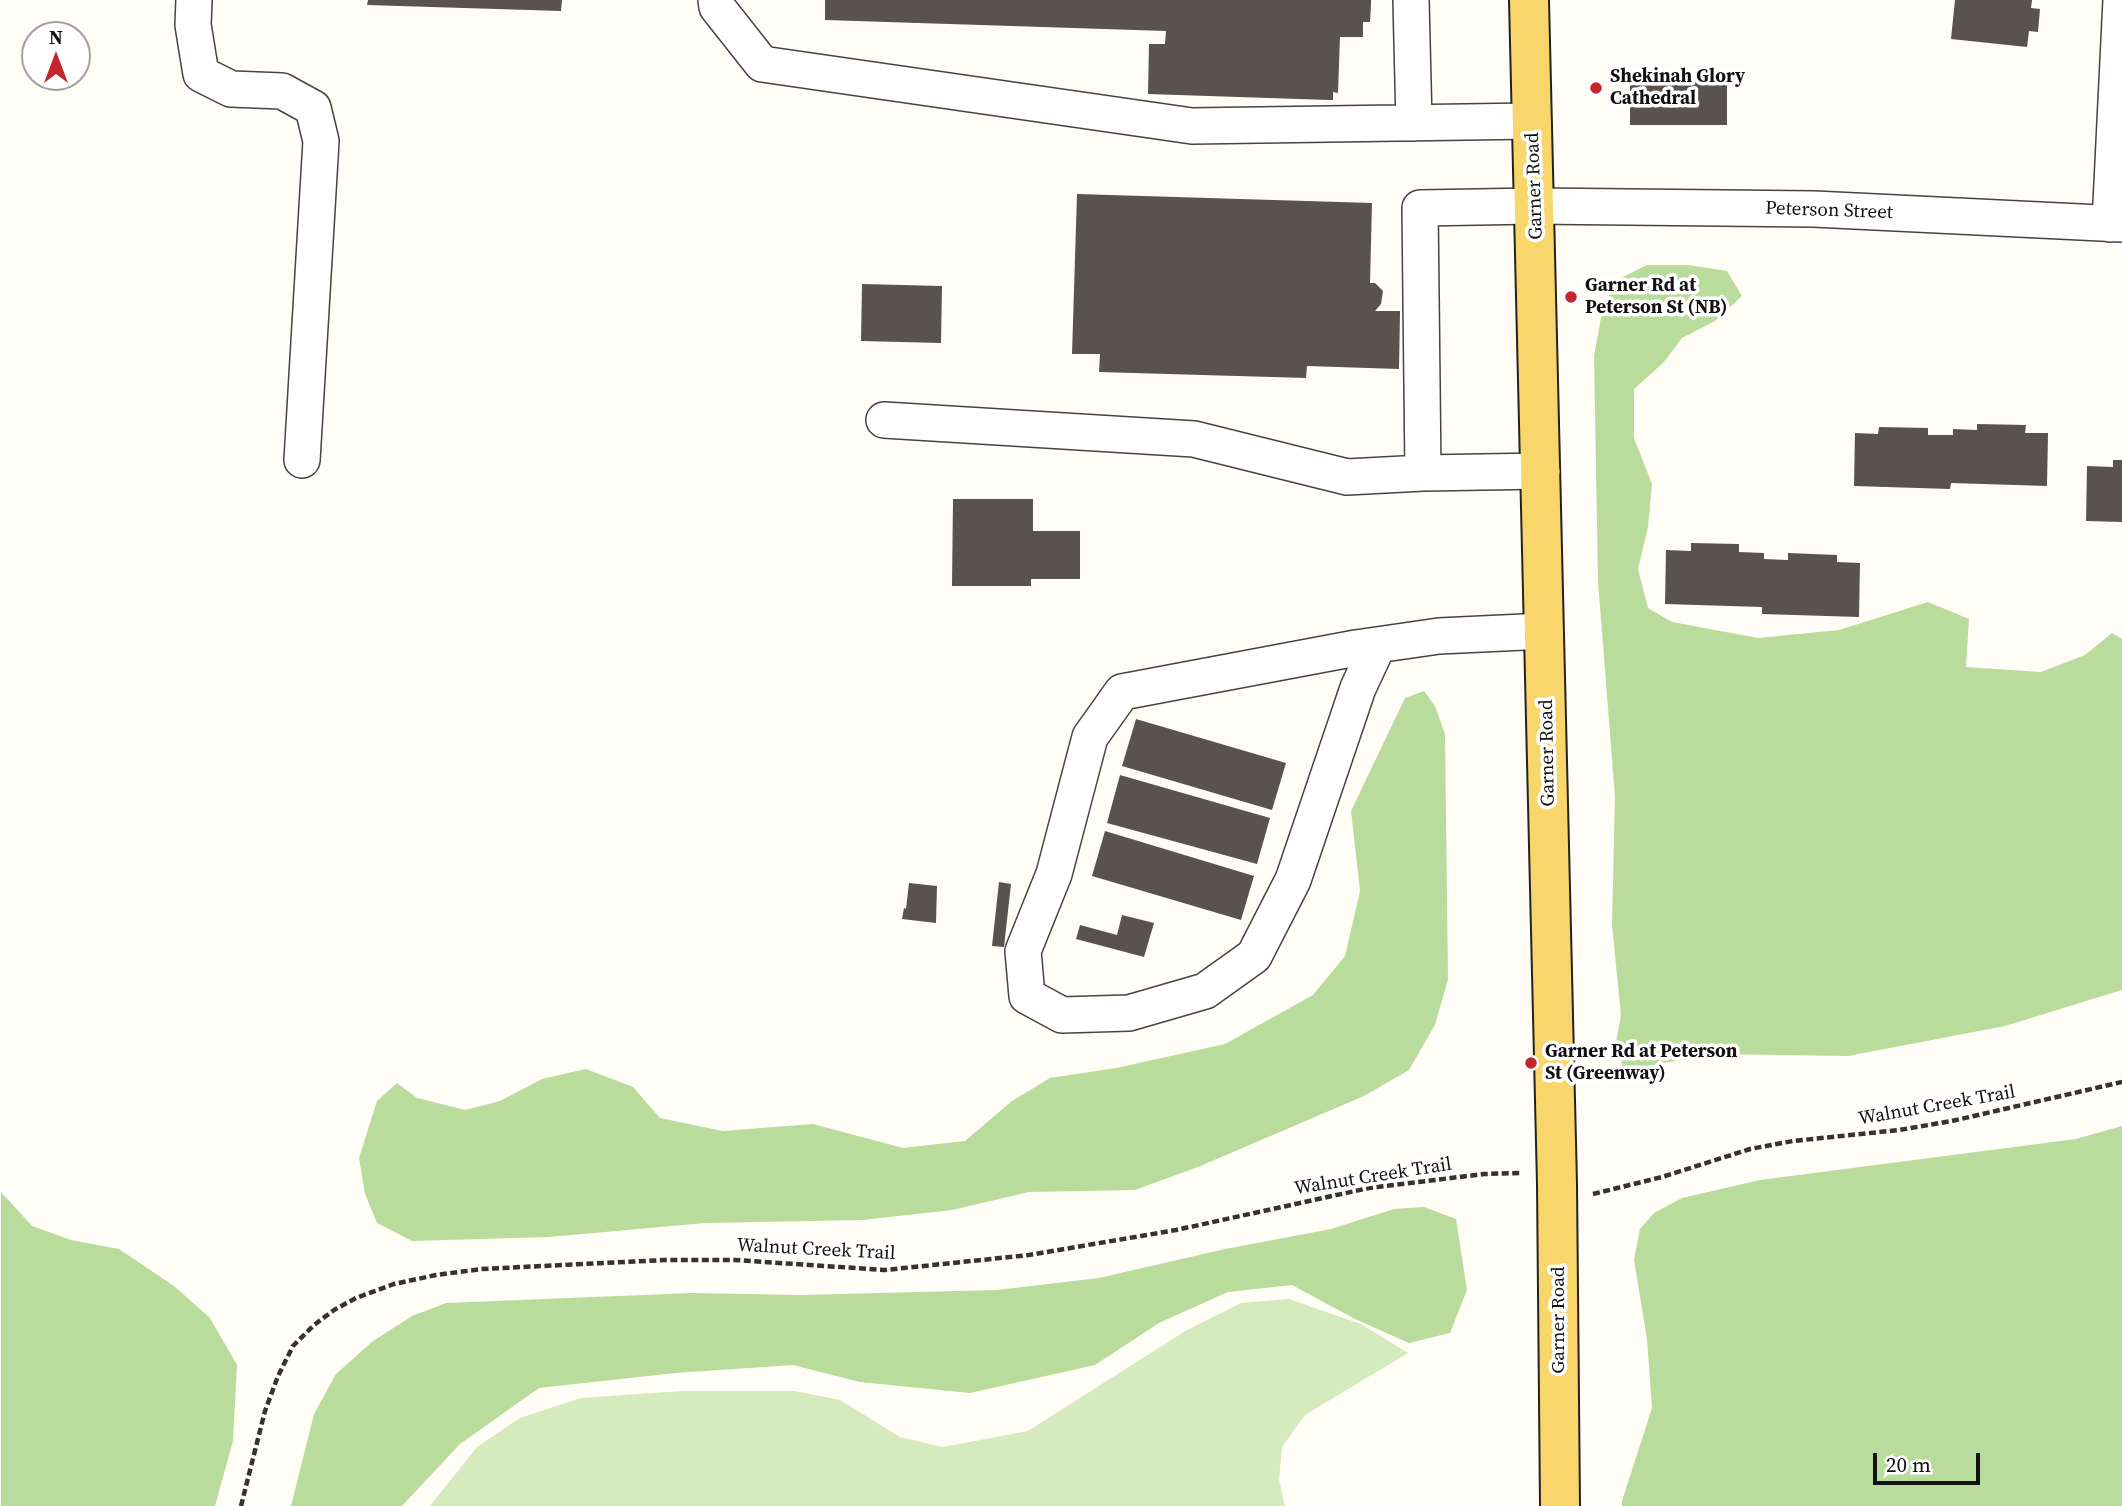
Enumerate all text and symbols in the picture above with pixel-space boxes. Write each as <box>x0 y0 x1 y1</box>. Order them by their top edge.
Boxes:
north arrow <box>21 21 91 91</box>
text: N <box>49 24 63 50</box>
place label: Shekinah Glory Cathedral <box>1610 66 1745 110</box>
marker: Shekinah Glory Cathedral <box>1588 80 1604 96</box>
street label: Garner Road <box>1522 132 1548 240</box>
street label: Peterson Street <box>1765 197 1893 225</box>
place label: Garner Rd at Peterson St (NB) <box>1585 275 1727 319</box>
marker: Garner Rd at Peterson St (NB) <box>1563 289 1579 305</box>
street label: Garner Road <box>1536 699 1560 807</box>
place label: Garner Rd at Peterson St (Greenway) <box>1545 1041 1738 1085</box>
marker: Garner Rd at Peterson St (Greenway) <box>1523 1055 1539 1071</box>
street label: Walnut Creek Trail <box>1857 1081 2017 1131</box>
street label: Walnut Creek Trail <box>1293 1153 1453 1201</box>
street label: Walnut Creek Trail <box>736 1234 896 1266</box>
street label: Garner Road <box>1548 1266 1570 1374</box>
scale bar <box>1877 1440 1984 1484</box>
text: 20 m <box>1886 1450 1931 1479</box>

